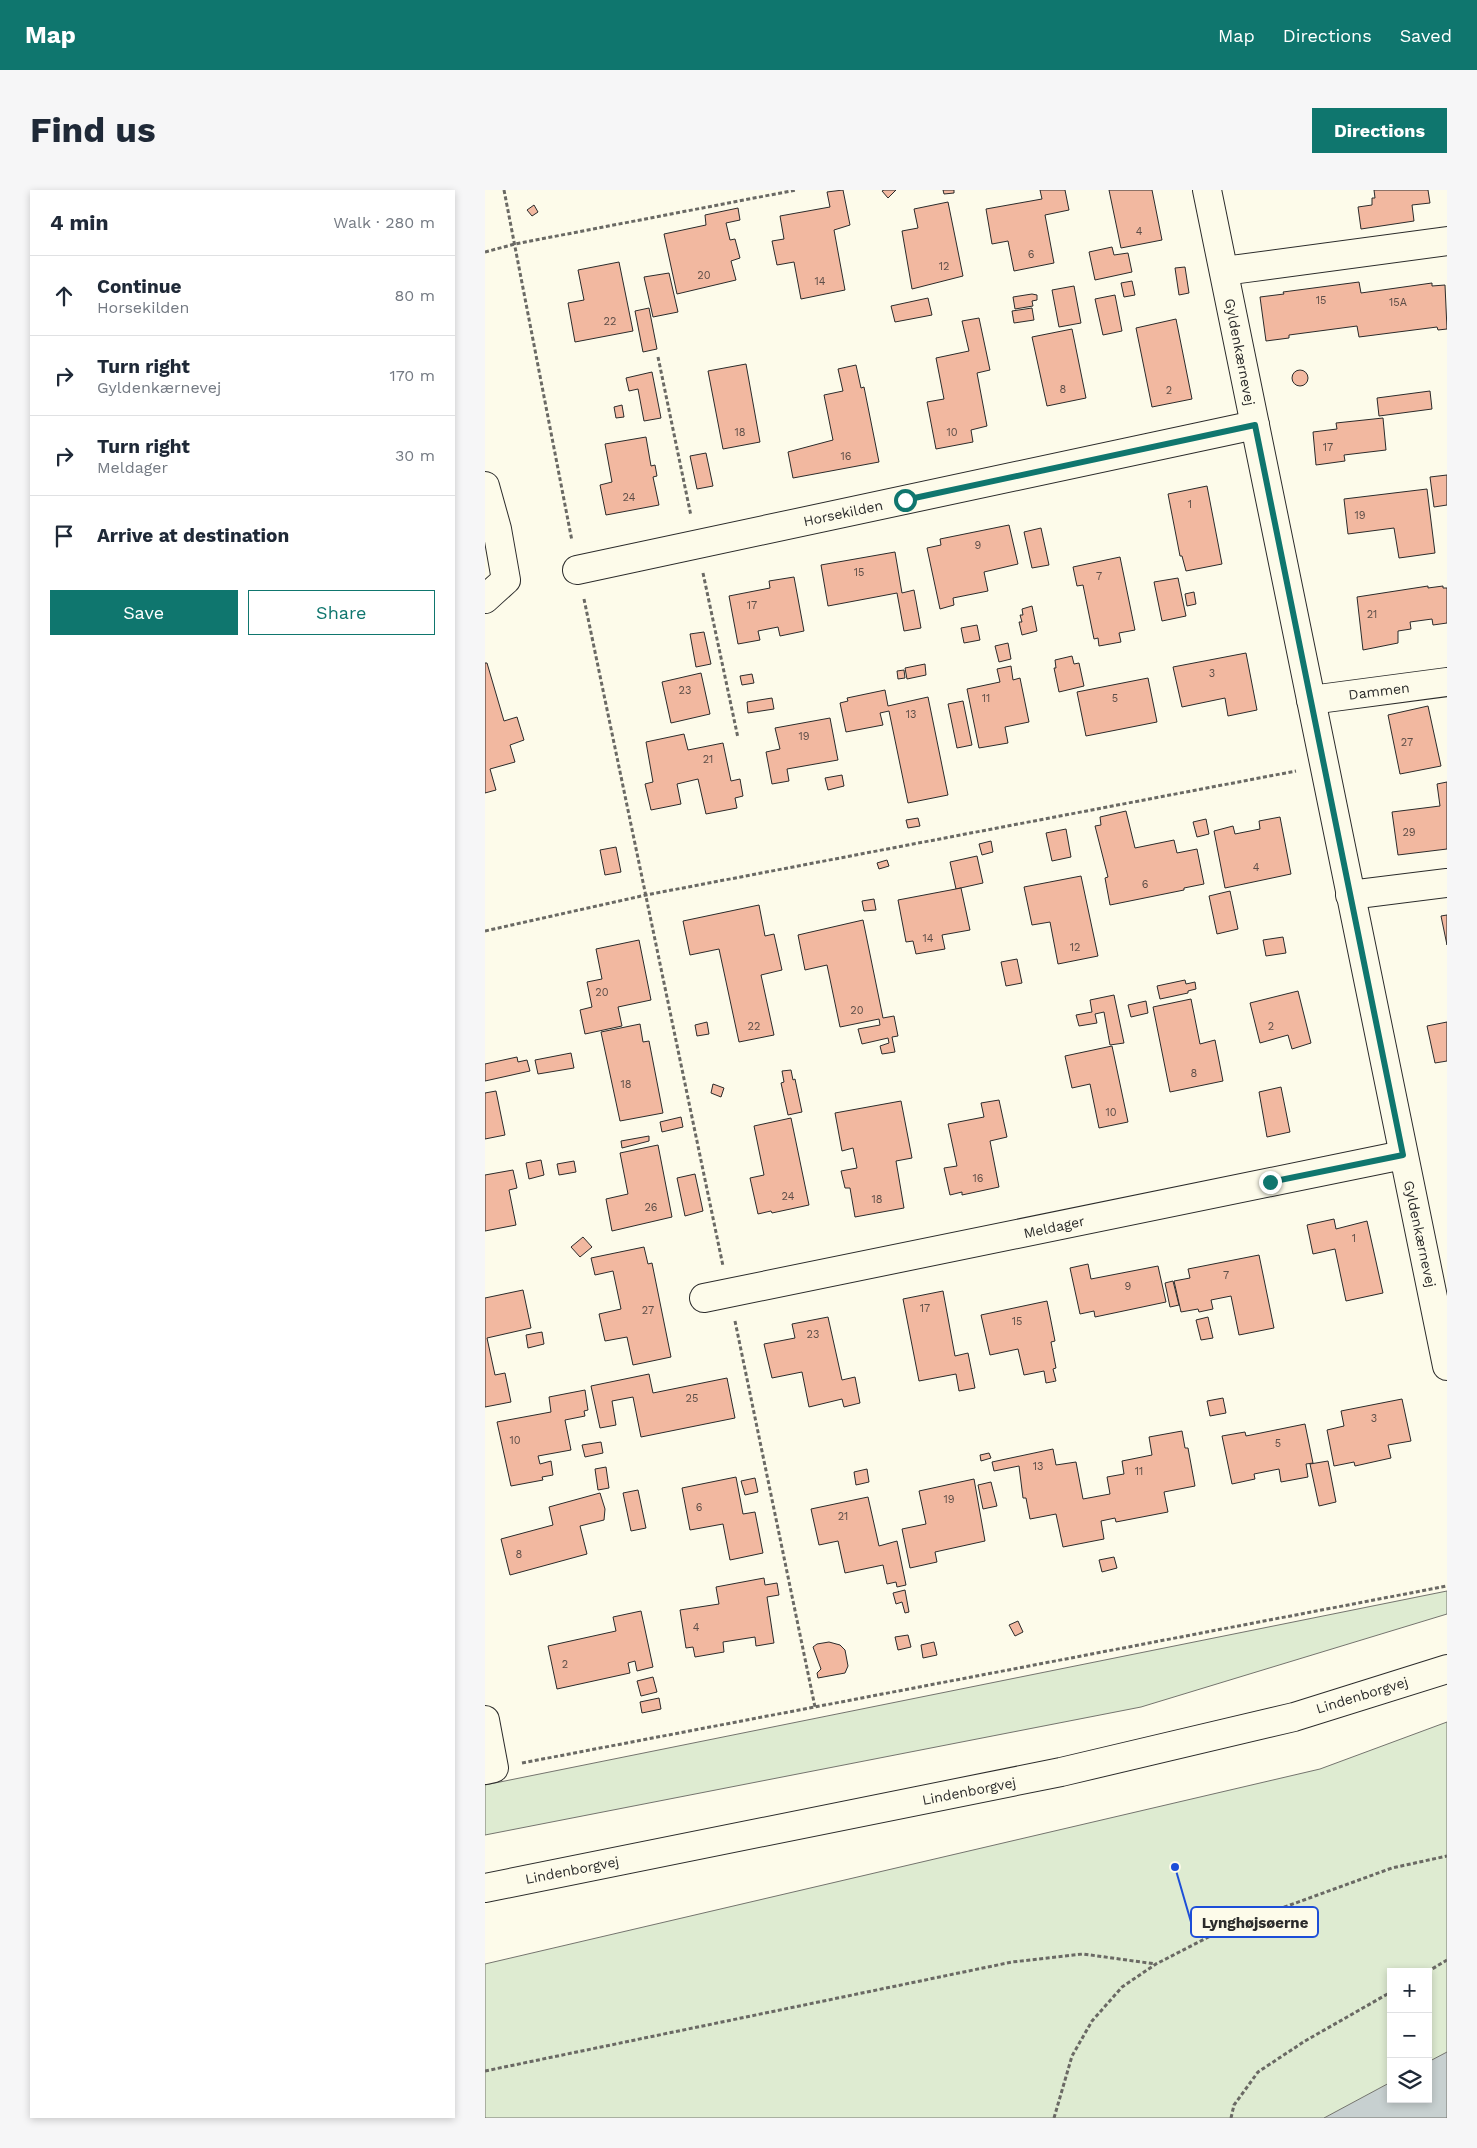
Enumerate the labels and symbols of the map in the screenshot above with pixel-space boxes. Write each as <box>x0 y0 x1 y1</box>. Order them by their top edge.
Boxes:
house number: 4 <box>1136 225 1143 238</box>
house number: 6 <box>1028 248 1035 261</box>
house number: 12 <box>939 260 949 273</box>
house number: 20 <box>697 269 711 282</box>
house number: 14 <box>814 275 826 288</box>
house number: 15 <box>1316 294 1326 307</box>
house number: 15A <box>1389 296 1407 309</box>
street label: Gyldenkærnevej <box>1222 297 1258 407</box>
house number: 22 <box>604 315 616 328</box>
house number: 8 <box>1060 383 1067 396</box>
house number: 2 <box>1166 384 1172 397</box>
house number: 18 <box>734 426 746 439</box>
house number: 10 <box>946 426 958 439</box>
house number: 17 <box>1323 441 1333 454</box>
house number: 16 <box>841 450 852 463</box>
route start <box>894 489 917 512</box>
house number: 24 <box>623 491 636 504</box>
street label: Horsekilden <box>802 497 884 529</box>
house number: 1 <box>1188 498 1192 511</box>
house number: 19 <box>1354 509 1366 522</box>
house number: 9 <box>975 539 982 552</box>
house number: 15 <box>854 566 864 579</box>
house number: 7 <box>1096 570 1102 583</box>
house number: 17 <box>747 599 757 612</box>
house number: 21 <box>1367 608 1377 621</box>
house number: 3 <box>1209 667 1215 680</box>
street label: Dammen <box>1348 679 1410 703</box>
house number: 23 <box>679 684 691 697</box>
house number: 11 <box>982 692 990 705</box>
house number: 5 <box>1112 692 1118 705</box>
house number: 13 <box>906 708 916 721</box>
house number: 19 <box>798 730 810 743</box>
house number: 27 <box>1401 736 1413 749</box>
house number: 21 <box>703 753 713 766</box>
house number: 29 <box>1402 826 1416 839</box>
house number: 4 <box>1253 861 1260 874</box>
house number: 6 <box>1142 878 1149 891</box>
house number: 14 <box>922 932 934 945</box>
house number: 12 <box>1070 941 1080 954</box>
house number: 20 <box>595 986 609 999</box>
house number: 20 <box>850 1004 864 1017</box>
house number: 22 <box>748 1020 760 1033</box>
house number: 2 <box>1268 1020 1274 1033</box>
house number: 8 <box>1191 1067 1198 1080</box>
house number: 18 <box>620 1078 632 1091</box>
house number: 10 <box>1105 1106 1117 1119</box>
route end <box>1259 1171 1282 1194</box>
house number: 16 <box>973 1172 984 1185</box>
street label: Gyldenkærnevej <box>1401 1179 1439 1289</box>
house number: 24 <box>782 1190 795 1203</box>
house number: 18 <box>871 1193 883 1206</box>
house number: 26 <box>644 1201 658 1214</box>
street label: Meldager <box>1022 1213 1086 1241</box>
house number: 1 <box>1352 1232 1356 1245</box>
house number: 7 <box>1223 1269 1229 1282</box>
house number: 9 <box>1125 1280 1132 1293</box>
house number: 17 <box>920 1302 930 1315</box>
house number: 27 <box>642 1304 654 1317</box>
house number: 15 <box>1012 1315 1022 1328</box>
house number: 23 <box>807 1328 819 1341</box>
house number: 25 <box>686 1392 698 1405</box>
house number: 3 <box>1371 1412 1377 1425</box>
house number: 10 <box>509 1434 521 1447</box>
house number: 5 <box>1275 1437 1281 1450</box>
house number: 13 <box>1033 1460 1043 1473</box>
house number: 11 <box>1135 1465 1143 1478</box>
house number: 19 <box>943 1493 955 1506</box>
house number: 6 <box>696 1501 703 1514</box>
house number: 21 <box>838 1510 848 1523</box>
house number: 8 <box>516 1548 523 1561</box>
house number: 4 <box>693 1621 700 1634</box>
house number: 2 <box>562 1658 568 1671</box>
street label: Lindenborgvej <box>1314 1673 1410 1717</box>
street label: Lindenborgvej <box>921 1774 1017 1808</box>
street label: Lindenborgvej <box>524 1853 620 1887</box>
callout: Lynghøjsøerne <box>1191 1907 1318 1937</box>
text: Lynghøjsøerne <box>1202 1914 1309 1932</box>

